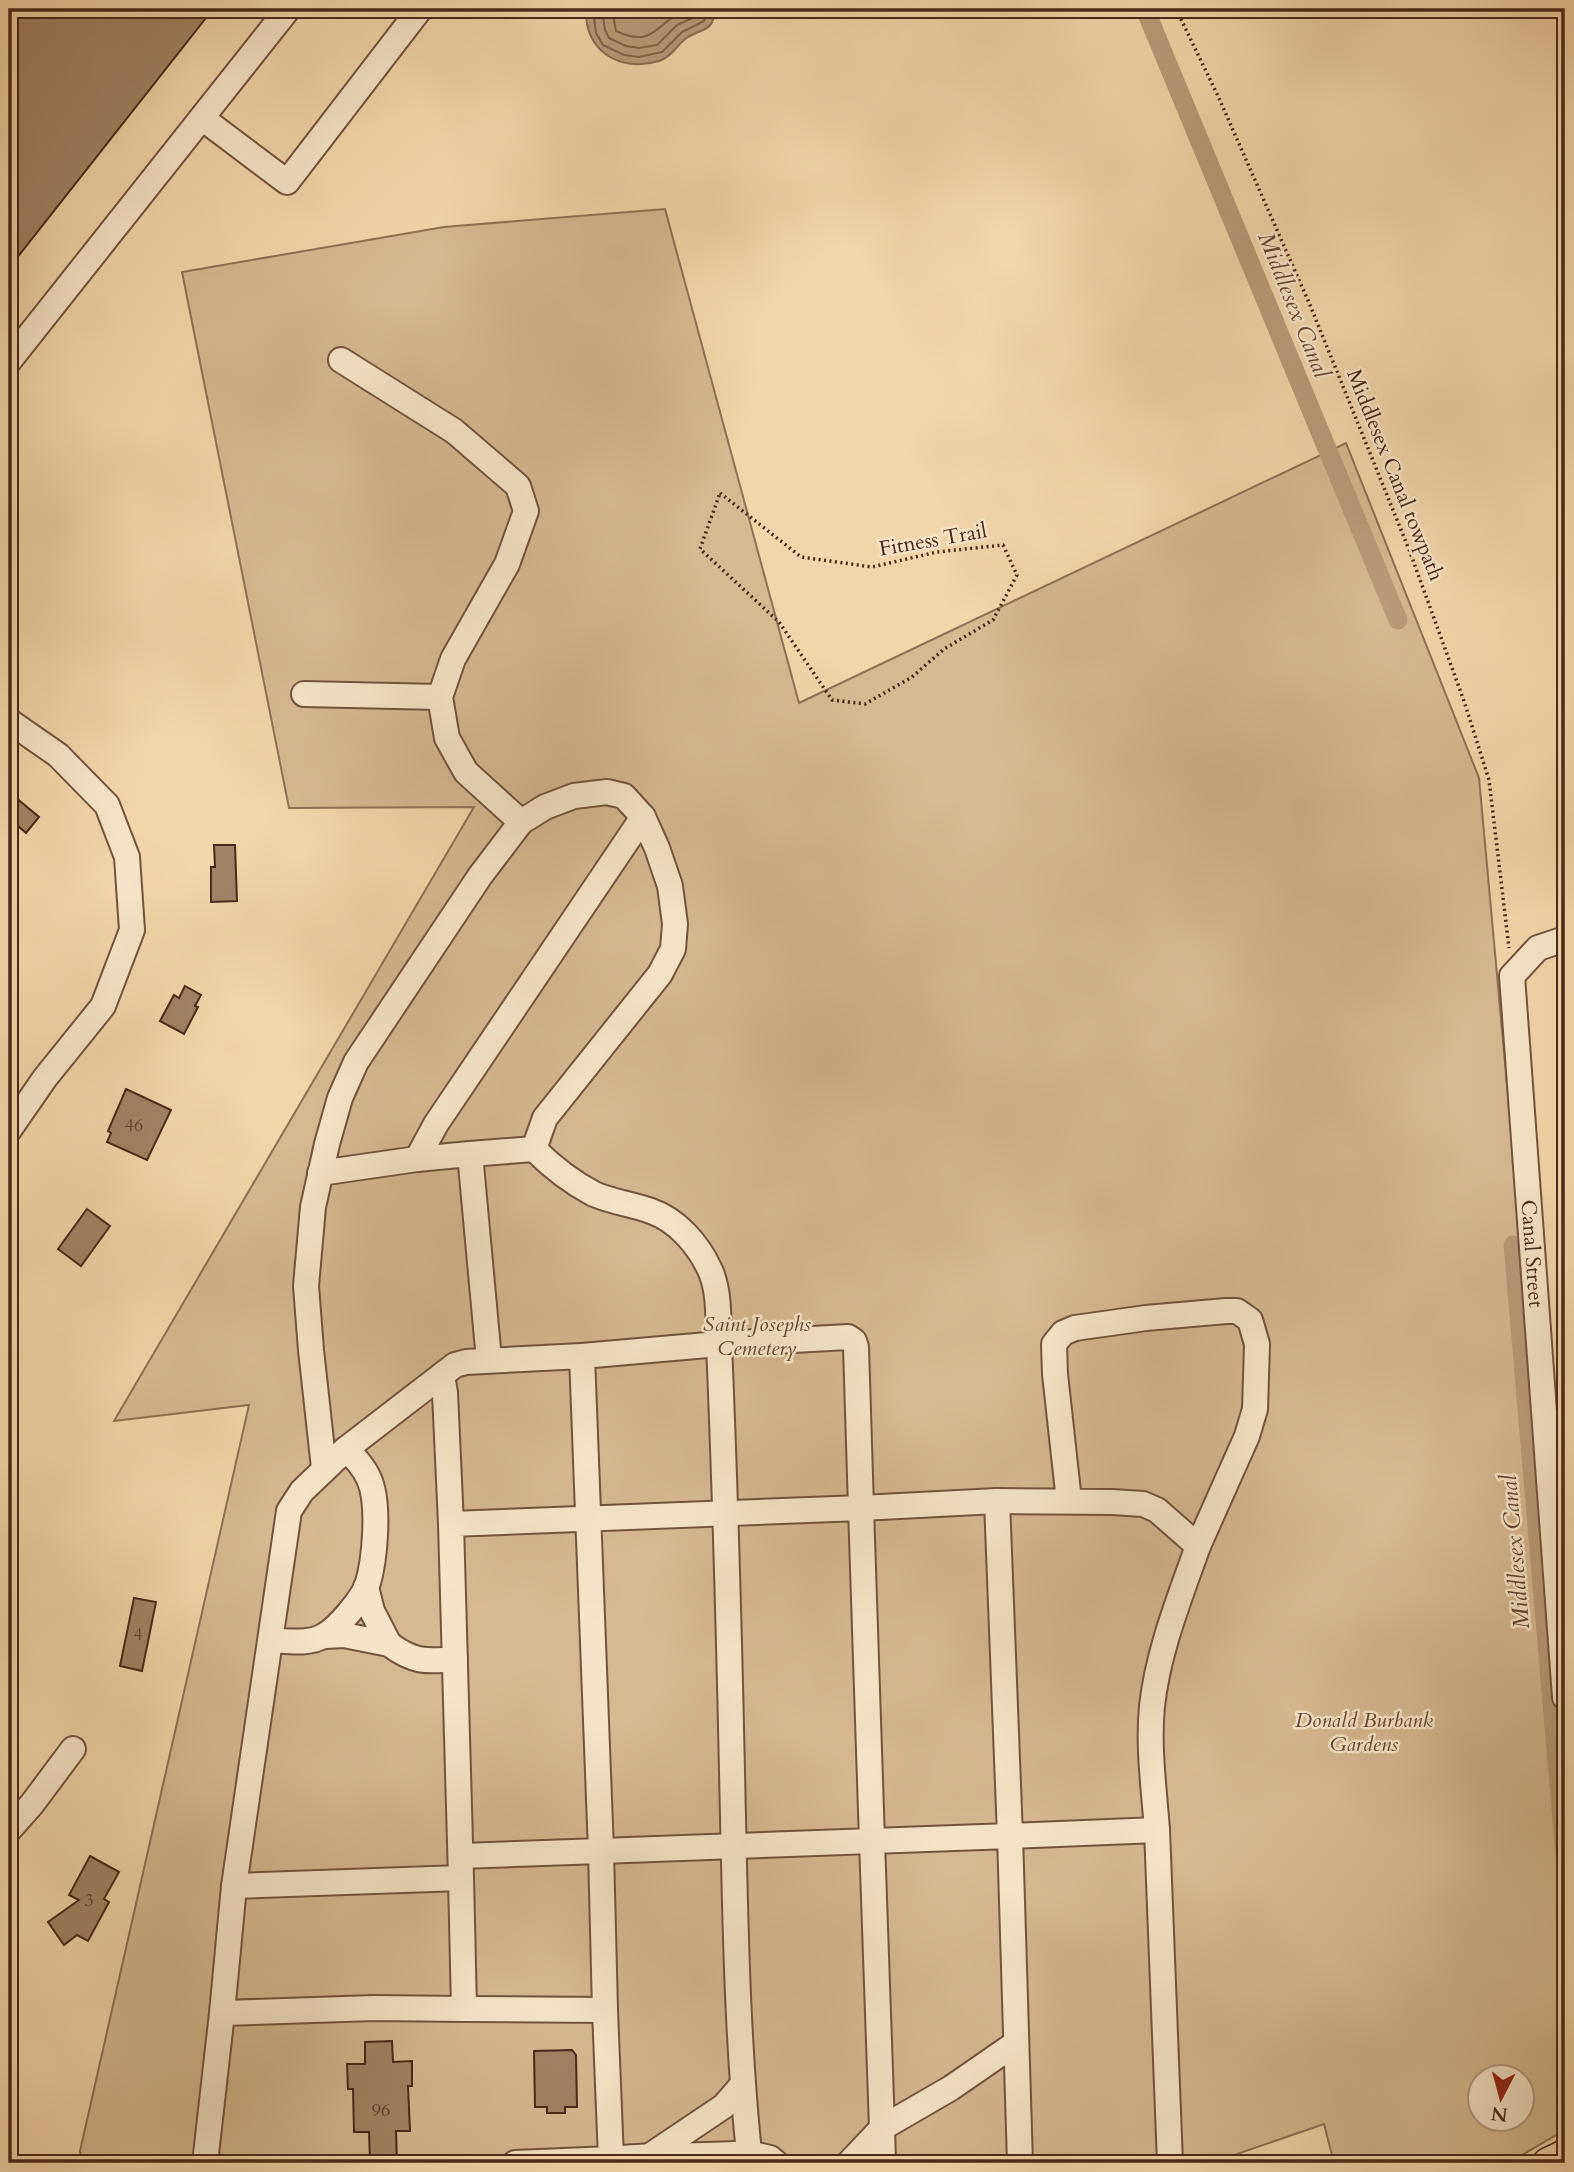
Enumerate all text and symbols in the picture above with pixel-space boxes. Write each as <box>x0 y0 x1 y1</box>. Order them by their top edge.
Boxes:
water label: Middlesex Canal <box>1251 227 1338 383</box>
street label: Middlesex Canal towpath <box>1339 365 1451 586</box>
street label: Fitness Trail <box>877 516 989 564</box>
house number: 46 <box>125 1113 143 1138</box>
street label: Canal Street <box>1514 1199 1551 1309</box>
park label: Saint Josephs Cemetery <box>703 1310 811 1363</box>
water label: Middlesex Canal <box>1493 1473 1537 1630</box>
house number: 4 <box>133 1622 143 1647</box>
park label: Donald Burbank Gardens <box>1295 1706 1434 1759</box>
house number: 3 <box>84 1888 94 1913</box>
north arrow <box>1466 2064 1536 2134</box>
house number: 96 <box>372 2098 390 2123</box>
text: N <box>1489 2100 1509 2128</box>

